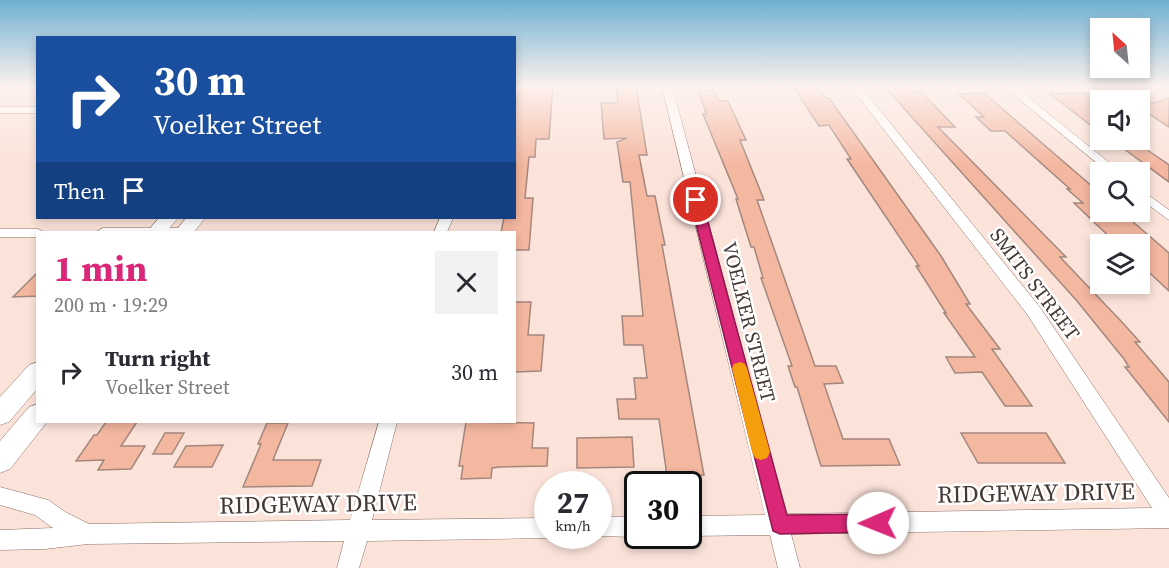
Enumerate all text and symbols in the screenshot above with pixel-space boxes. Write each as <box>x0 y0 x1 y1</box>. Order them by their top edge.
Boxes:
north arrow <box>1090 18 1150 78</box>
map controls <box>1090 18 1150 294</box>
text: 30 m <box>153 51 246 109</box>
icon: right <box>54 60 132 138</box>
button: sound <box>1090 90 1150 150</box>
text: Voelker Street <box>153 106 321 143</box>
button: search <box>1090 162 1150 222</box>
icon: arrive <box>117 174 150 207</box>
pin <box>670 174 721 225</box>
text: Then <box>54 176 105 206</box>
icon: arrive <box>679 183 712 216</box>
street label: SMITS STREET <box>984 222 1086 346</box>
button: layers <box>1090 234 1150 294</box>
street label: VOELKER STREET <box>716 239 782 405</box>
text: 1 min <box>54 244 147 293</box>
button: close <box>435 251 498 314</box>
text: 200 m · 19:29 <box>54 291 168 319</box>
text: Turn right <box>105 343 210 373</box>
icon: right <box>54 356 87 389</box>
text: 30 m <box>451 357 498 387</box>
text: Voelker Street <box>105 373 230 401</box>
speed limit sign: 30 <box>624 471 702 549</box>
street label: RIDGEWAY DRIVE <box>937 474 1135 511</box>
text: 27 <box>557 482 589 523</box>
street label: RIDGEWAY DRIVE <box>219 485 417 522</box>
position arrow <box>846 491 910 555</box>
text: km/h <box>555 515 591 536</box>

